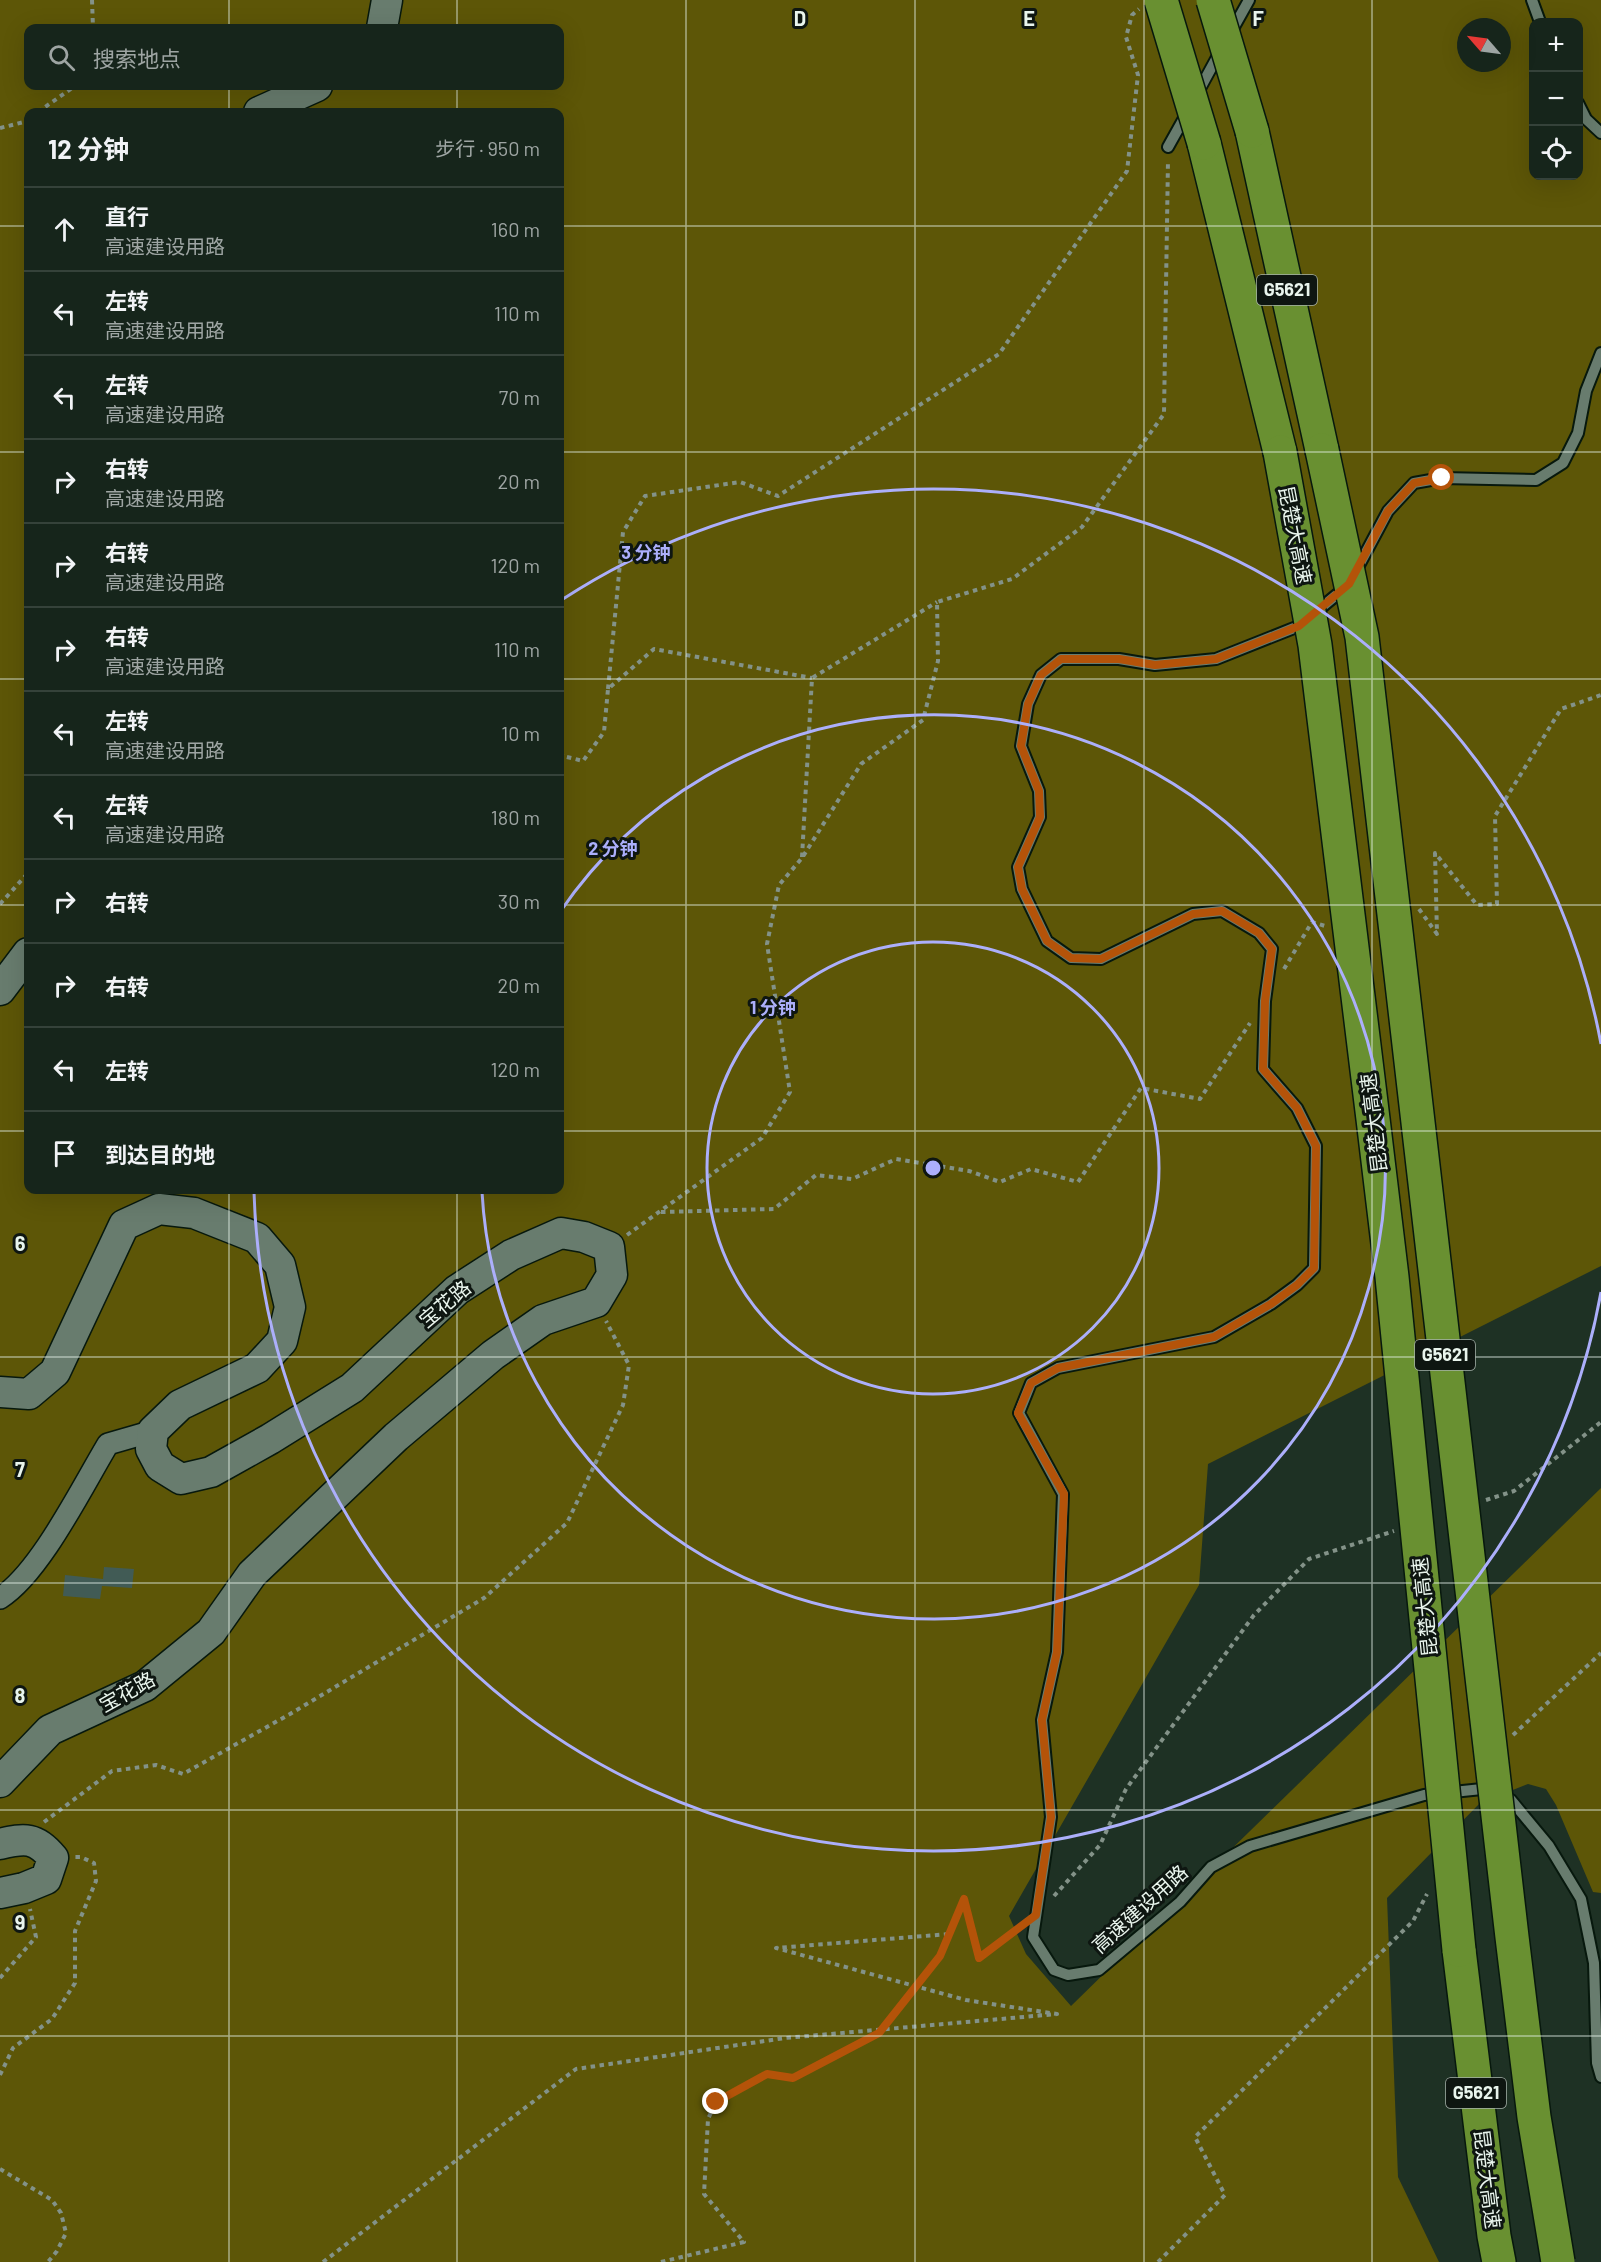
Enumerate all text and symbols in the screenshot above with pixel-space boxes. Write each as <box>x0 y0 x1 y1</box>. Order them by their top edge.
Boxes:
text: D <box>794 6 806 30</box>
text: E <box>1023 6 1035 30</box>
text: F <box>1252 6 1264 30</box>
north arrow <box>1457 18 1511 72</box>
map controls <box>1529 18 1583 180</box>
button: + <box>1529 18 1583 72</box>
search box <box>24 24 564 90</box>
icon: search <box>45 41 78 74</box>
text: 搜索地点 <box>93 45 181 71</box>
button: − <box>1529 72 1583 126</box>
button: locate <box>1529 126 1583 180</box>
text: 12 分钟 <box>48 133 129 164</box>
text: 步行 · 950 m <box>435 136 540 160</box>
text: 直行 <box>105 203 149 229</box>
icon: ahead <box>48 213 81 246</box>
text: 160 m <box>491 217 540 241</box>
text: 高速建设用路 <box>105 234 225 258</box>
road number: G5621 <box>1257 275 1317 305</box>
text: 左转 <box>105 287 149 313</box>
icon: left <box>48 297 81 330</box>
text: 110 m <box>494 301 540 325</box>
text: 高速建设用路 <box>105 318 225 342</box>
text: 左转 <box>105 371 149 397</box>
icon: left <box>48 381 81 414</box>
text: 70 m <box>499 385 540 409</box>
text: 高速建设用路 <box>105 402 225 426</box>
text: 右转 <box>105 455 149 481</box>
route start <box>1428 464 1454 490</box>
icon: right <box>48 465 81 498</box>
text: 20 m <box>497 469 540 493</box>
street label: 昆楚大高速 <box>1275 483 1317 586</box>
text: 高速建设用路 <box>105 486 225 510</box>
text: 右转 <box>105 539 149 565</box>
text: 3 分钟 <box>621 541 671 563</box>
icon: right <box>48 549 81 582</box>
text: 120 m <box>490 553 540 577</box>
text: 高速建设用路 <box>105 570 225 594</box>
text: 右转 <box>105 623 149 649</box>
icon: right <box>48 633 81 666</box>
text: 110 m <box>494 637 540 661</box>
text: 高速建设用路 <box>105 654 225 678</box>
text: 左转 <box>105 707 149 733</box>
icon: left <box>48 717 81 750</box>
text: 10 m <box>501 721 540 745</box>
text: 高速建设用路 <box>105 738 225 762</box>
text: 左转 <box>105 791 149 817</box>
icon: left <box>48 801 81 834</box>
text: 180 m <box>491 805 540 829</box>
text: 高速建设用路 <box>105 822 225 846</box>
text: 2 分钟 <box>588 837 638 859</box>
icon: right <box>48 885 81 918</box>
text: 右转 <box>105 889 149 915</box>
text: 30 m <box>498 889 540 913</box>
icon: right <box>48 969 81 1002</box>
text: 右转 <box>105 973 149 999</box>
text: 20 m <box>497 973 540 997</box>
text: 1 分钟 <box>750 996 796 1018</box>
icon: left <box>48 1053 81 1086</box>
text: 左转 <box>105 1057 149 1083</box>
text: 120 m <box>490 1057 540 1081</box>
street label: 昆楚大高速 <box>1355 1072 1391 1174</box>
icon: arrive <box>48 1137 81 1170</box>
text: 到达目的地 <box>105 1141 215 1167</box>
centre of rings <box>923 1158 943 1178</box>
text: 6 <box>15 1231 26 1255</box>
street label: 宝花路 <box>414 1275 475 1332</box>
road number: G5621 <box>1415 1340 1475 1370</box>
text: 7 <box>15 1457 25 1481</box>
street label: 昆楚大高速 <box>1407 1556 1441 1658</box>
street label: 宝花路 <box>94 1666 159 1716</box>
text: 8 <box>15 1683 26 1707</box>
street label: 高速建设用路 <box>1087 1859 1192 1957</box>
text: 9 <box>15 1910 25 1934</box>
road number: G5621 <box>1446 2078 1506 2108</box>
route end <box>702 2088 728 2114</box>
street label: 昆楚大高速 <box>1470 2128 1506 2230</box>

